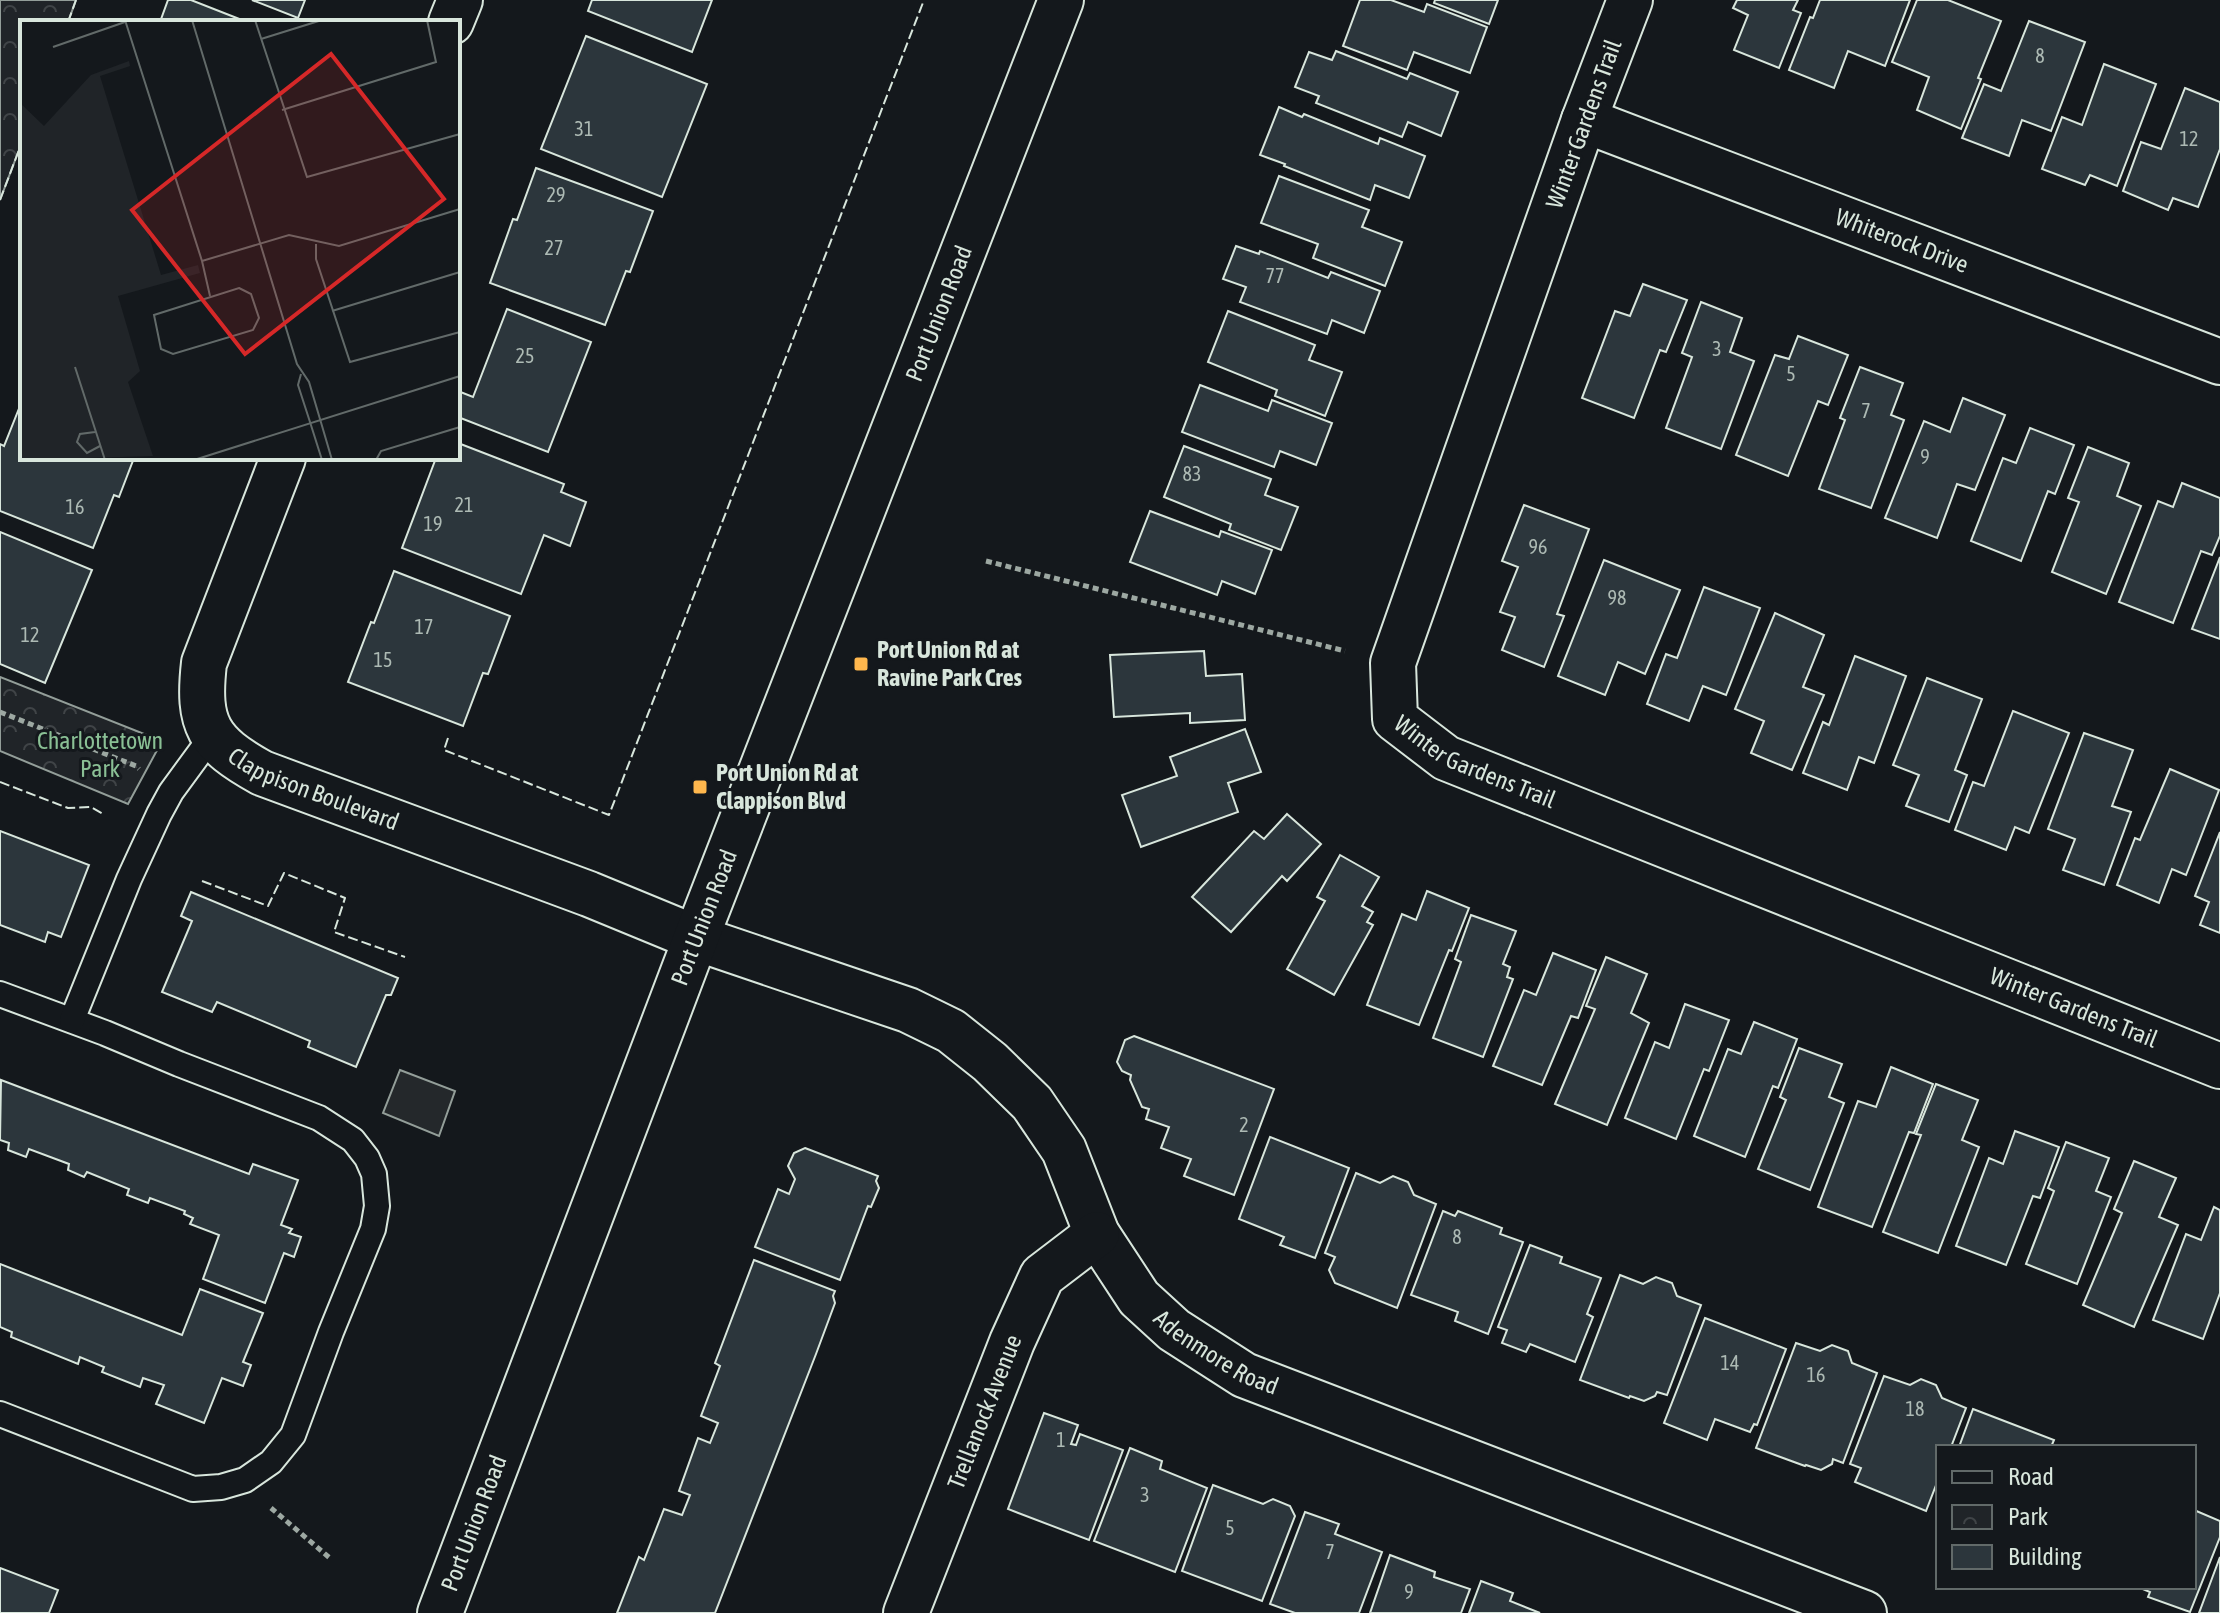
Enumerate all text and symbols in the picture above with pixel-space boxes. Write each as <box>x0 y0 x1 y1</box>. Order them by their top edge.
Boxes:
inset map <box>20 20 460 460</box>
street label: Winter Gardens Trail <box>1540 35 1627 212</box>
house number: 8 <box>2035 44 2045 67</box>
house number: 31 <box>575 117 593 140</box>
house number: 12 <box>2180 127 2198 150</box>
house number: 29 <box>547 183 565 206</box>
street label: Whiterock Drive <box>1832 203 1972 278</box>
house number: 27 <box>545 236 563 259</box>
street label: Port Union Road <box>900 242 977 385</box>
house number: 77 <box>1266 264 1284 287</box>
house number: 3 <box>1712 337 1722 360</box>
house number: 25 <box>516 344 534 367</box>
house number: 5 <box>1786 362 1796 385</box>
house number: 7 <box>1861 399 1871 422</box>
house number: 9 <box>1920 445 1930 468</box>
house number: 83 <box>1183 462 1201 485</box>
house number: 21 <box>455 493 473 516</box>
house number: 16 <box>66 495 84 518</box>
house number: 19 <box>424 512 442 535</box>
house number: 96 <box>1529 535 1547 558</box>
house number: 98 <box>1608 586 1626 609</box>
house number: 17 <box>415 615 433 638</box>
house number: 12 <box>21 623 39 646</box>
place label: Port Union Rd at Ravine Park Cres <box>877 636 1023 691</box>
house number: 15 <box>374 648 392 671</box>
marker: Port Union Rd at Ravine Park Cres <box>852 655 870 673</box>
street label: Winter Gardens Trail <box>1389 710 1560 813</box>
park label: Charlottetown Park <box>37 727 163 782</box>
street label: Clappison Boulevard <box>223 742 403 835</box>
place label: Port Union Rd at Clappison Blvd <box>716 759 858 814</box>
marker: Port Union Rd at Clappison Blvd <box>691 778 709 796</box>
street label: Port Union Road <box>665 846 742 989</box>
street label: Winter Gardens Trail <box>1986 962 2162 1053</box>
house number: 2 <box>1239 1113 1249 1136</box>
house number: 8 <box>1452 1225 1462 1248</box>
street label: Adenmore Road <box>1149 1304 1282 1400</box>
street label: Trellanock Avenue <box>942 1330 1027 1493</box>
house number: 14 <box>1721 1351 1739 1374</box>
house number: 16 <box>1807 1363 1825 1386</box>
house number: 18 <box>1906 1397 1924 1420</box>
house number: 1 <box>1056 1428 1066 1451</box>
legend <box>1936 1445 2196 1589</box>
street label: Port Union Road <box>436 1451 512 1595</box>
text: Road <box>2008 1463 2054 1490</box>
house number: 3 <box>1140 1483 1150 1506</box>
text: Park <box>2008 1503 2049 1530</box>
house number: 5 <box>1225 1516 1235 1539</box>
house number: 7 <box>1325 1540 1335 1563</box>
text: Building <box>2008 1543 2082 1570</box>
house number: 9 <box>1404 1580 1414 1603</box>

